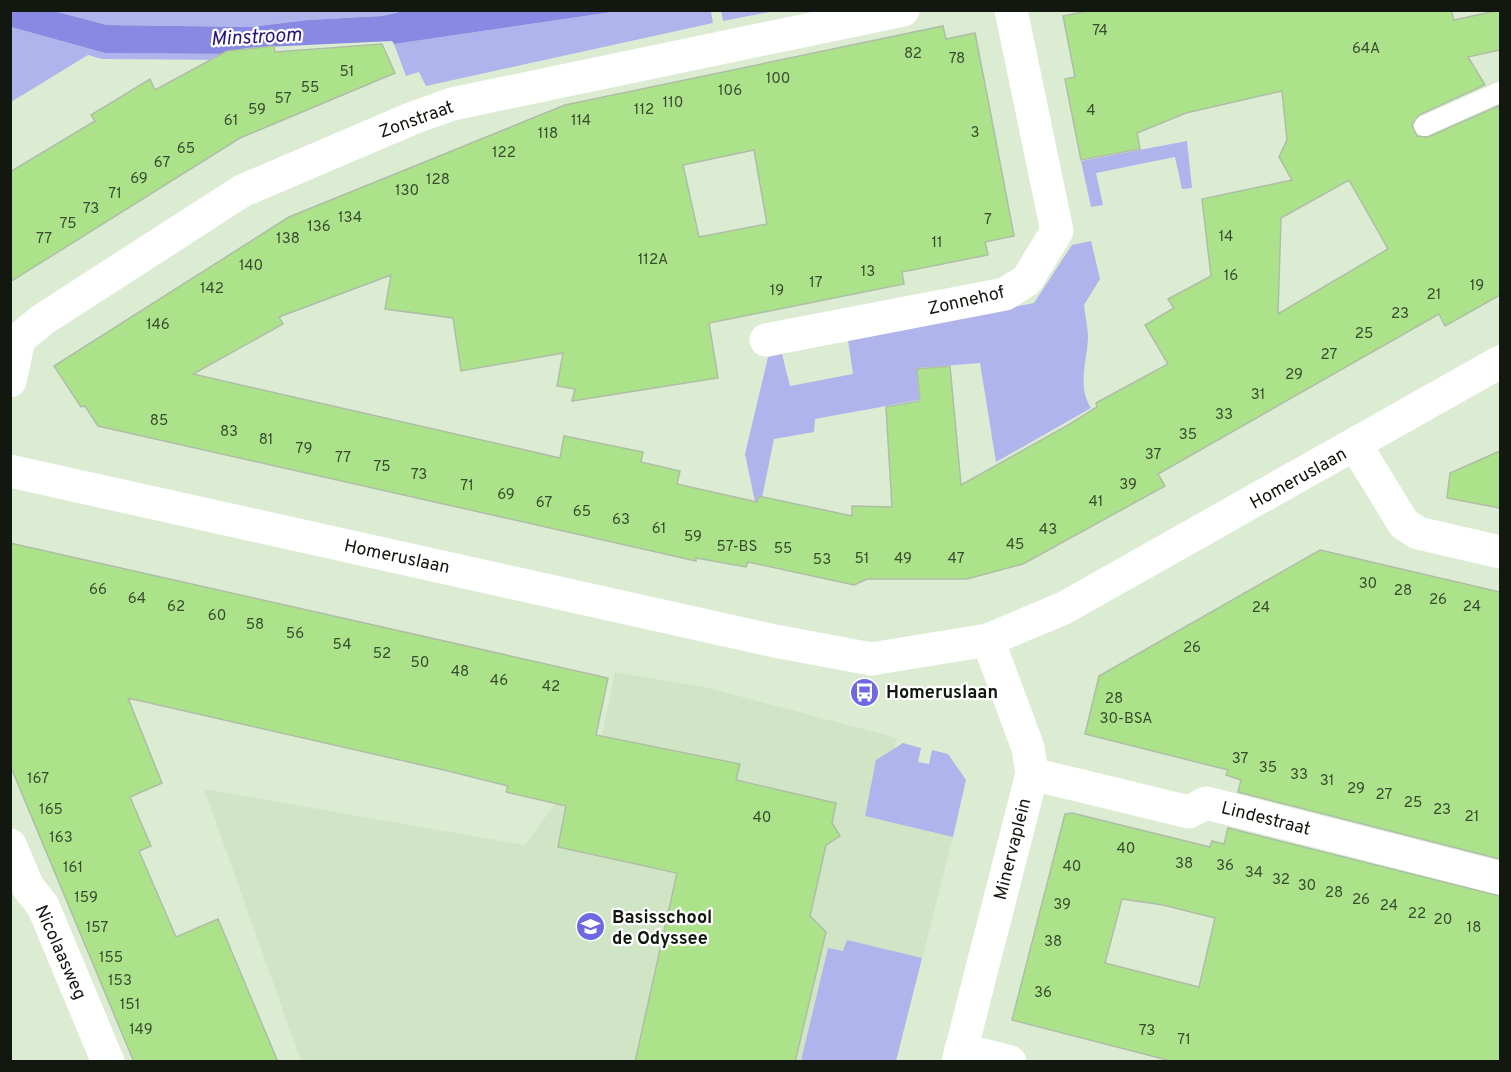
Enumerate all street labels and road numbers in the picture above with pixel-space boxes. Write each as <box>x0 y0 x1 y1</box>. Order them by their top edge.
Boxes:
street label: Zonstraat <box>376 96 457 145</box>
street label: Zonnehof <box>926 281 1007 321</box>
street label: Homeruslaan <box>1246 443 1351 515</box>
street label: Homeruslaan <box>342 535 452 580</box>
street label: Minervaplein <box>990 796 1037 903</box>
street label: Lindestraat <box>1219 797 1313 842</box>
street label: Nicolaasweg <box>29 902 91 1004</box>

